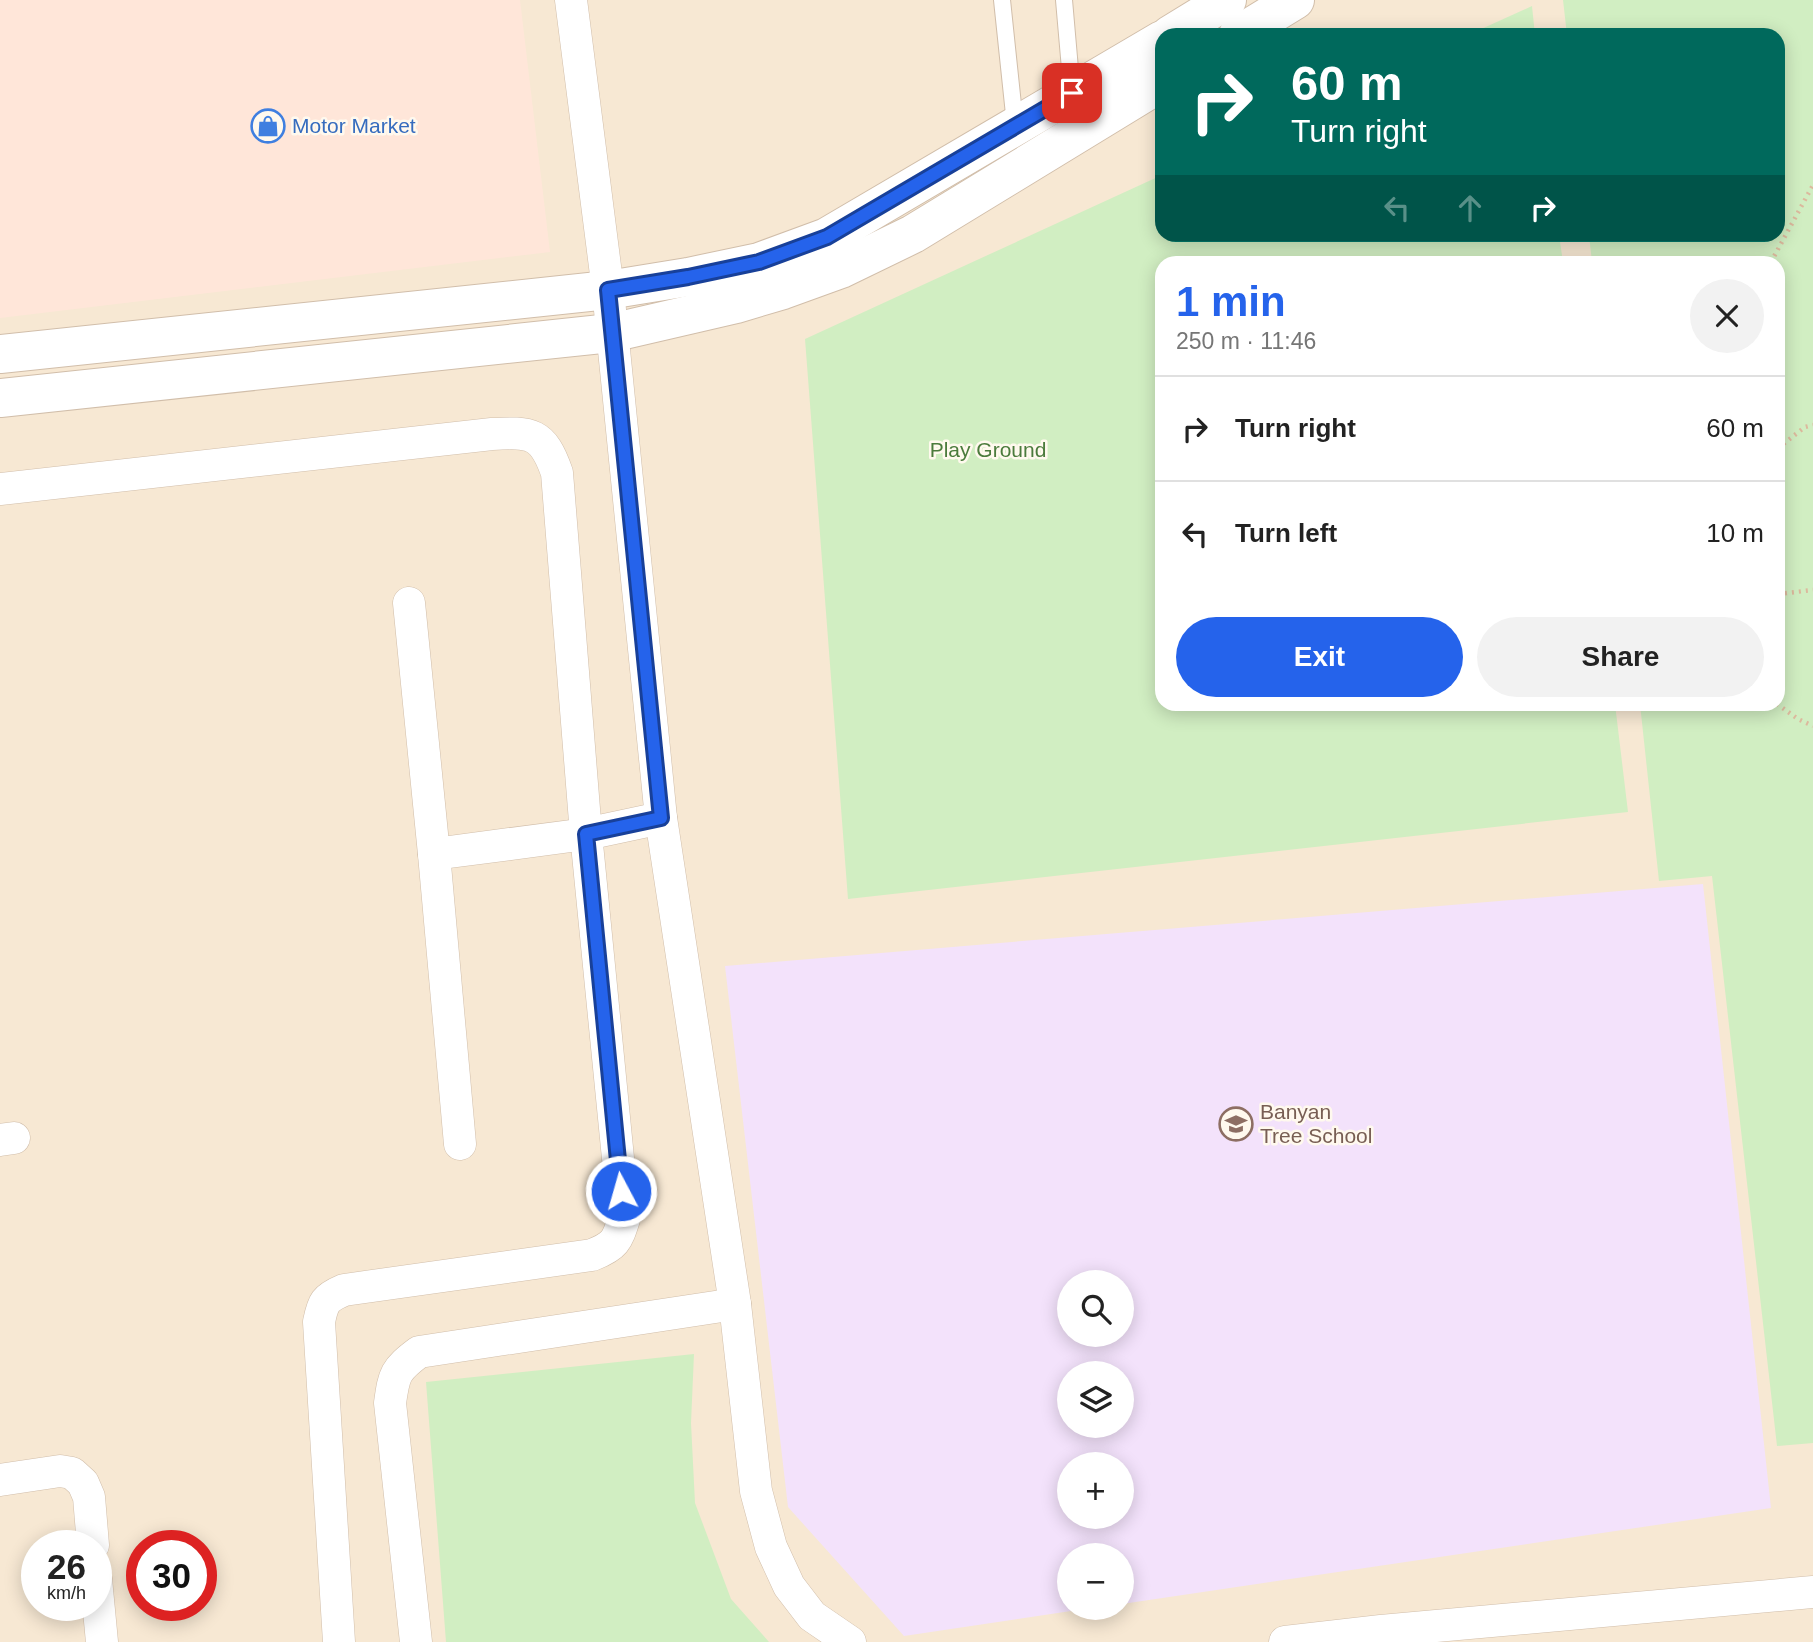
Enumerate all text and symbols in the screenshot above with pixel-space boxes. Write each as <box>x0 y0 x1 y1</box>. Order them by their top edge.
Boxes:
icon: right <box>1176 56 1267 147</box>
text: 60 m <box>1291 56 1403 110</box>
pin <box>1042 63 1102 123</box>
icon: arrive <box>1053 74 1091 112</box>
shop icon: Motor Market <box>249 107 287 145</box>
text: Turn right <box>1291 113 1427 149</box>
place label: Motor Market <box>292 114 416 137</box>
icon: left <box>1378 189 1416 227</box>
icon: ahead <box>1451 189 1489 227</box>
icon: right <box>1524 189 1562 227</box>
text: 1 min <box>1176 278 1286 325</box>
button: close <box>1690 279 1764 353</box>
text: 250 m · 11:46 <box>1176 328 1316 354</box>
icon: right <box>1176 410 1214 448</box>
text: Turn right <box>1235 413 1356 443</box>
text: 60 m <box>1706 413 1764 443</box>
park label: Play Ground <box>930 438 1046 461</box>
icon: left <box>1176 515 1214 553</box>
text: Turn left <box>1235 518 1337 548</box>
text: 10 m <box>1706 518 1764 548</box>
button: Exit <box>1176 617 1463 697</box>
button: Share <box>1477 617 1764 697</box>
place label: Banyan Tree School <box>1260 1100 1372 1147</box>
school or university icon: Banyan Tree School <box>1217 1105 1255 1143</box>
position arrow <box>584 1154 658 1228</box>
map controls <box>1057 1270 1134 1620</box>
button: search <box>1057 1270 1134 1347</box>
button: layers <box>1057 1361 1134 1438</box>
button: + <box>1057 1452 1134 1529</box>
speed limit sign: 30 <box>126 1530 217 1621</box>
button: − <box>1057 1543 1134 1620</box>
text: 26 <box>47 1547 86 1586</box>
text: km/h <box>47 1583 86 1603</box>

